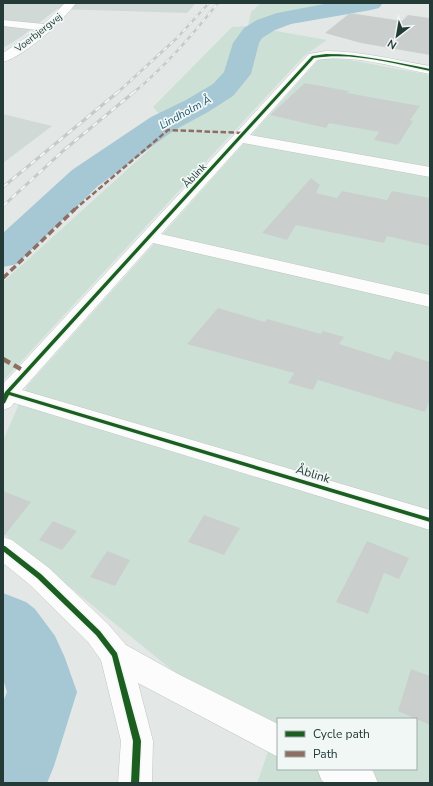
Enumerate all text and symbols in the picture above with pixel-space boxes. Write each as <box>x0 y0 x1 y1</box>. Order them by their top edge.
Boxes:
street label: Voerbjergvej <box>11 10 65 56</box>
north arrow <box>377 16 417 56</box>
text: N <box>385 36 399 53</box>
water label: Lindholm Å <box>156 91 214 133</box>
street label: Åblink <box>180 160 210 191</box>
street label: Åblink <box>294 461 333 487</box>
legend <box>277 718 417 770</box>
text: Cycle path <box>313 726 370 742</box>
text: Path <box>313 746 338 762</box>

